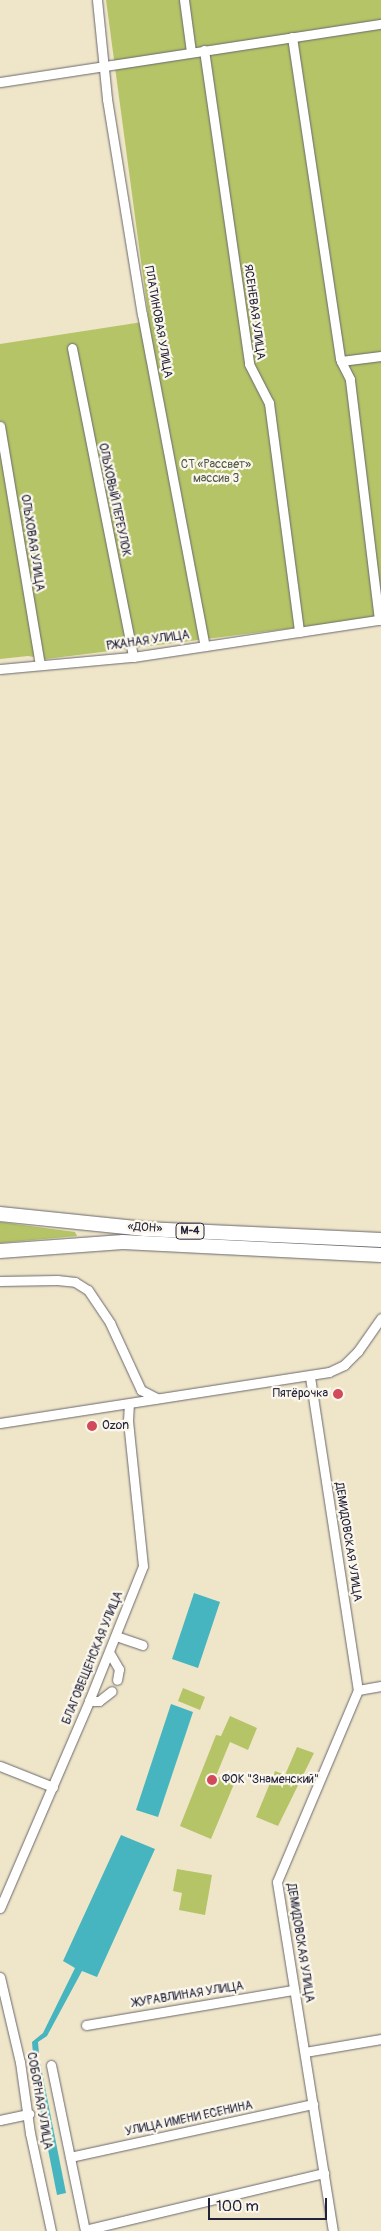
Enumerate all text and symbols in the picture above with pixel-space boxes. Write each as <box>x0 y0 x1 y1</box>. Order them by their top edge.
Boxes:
street label: ЯСЕНЕВАЯ УЛИЦА <box>240 263 268 361</box>
street label: ПЛАТИНОВАЯ УЛИЦА <box>141 265 175 379</box>
street label: ОЛЬХОВЫЙ ПЕРЕУЛОК <box>95 442 133 558</box>
park label: СТ «Рассвет» массив 3 <box>181 458 251 486</box>
street label: ОЛЬХОВАЯ УЛИЦА <box>17 493 47 593</box>
street label: РЖАНАЯ УЛИЦА <box>106 628 190 654</box>
street label: «ДОН» <box>127 1220 163 1236</box>
road number: М-4 <box>175 1222 205 1240</box>
place label: Пятёрочка <box>273 1387 328 1401</box>
marker: Пятёрочка <box>332 1388 344 1400</box>
place label: Ozon <box>102 1419 129 1433</box>
marker: Ozon <box>86 1420 98 1432</box>
street label: ДЕМИДОВСКАЯ УЛИЦА <box>331 1481 365 1603</box>
street label: БЛАГОВЕЩЕНСКАЯ УЛИЦА <box>60 1589 126 1727</box>
place label: ФОК "Знаменский" <box>222 1773 319 1787</box>
marker: ФОК "Знаменский" <box>206 1774 218 1786</box>
street label: ДЕМИДОВСКАЯ УЛИЦА <box>283 1882 317 2004</box>
street label: ЖУРАВЛИНАЯ УЛИЦА <box>131 1979 245 2011</box>
street label: СОБОРНАЯ УЛИЦА <box>23 2051 55 2151</box>
street label: УЛИЦА ИМЕНИ ЕСЕНИНА <box>124 2098 254 2140</box>
scale bar <box>211 2188 330 2220</box>
text: 100 m <box>216 2197 259 2216</box>

